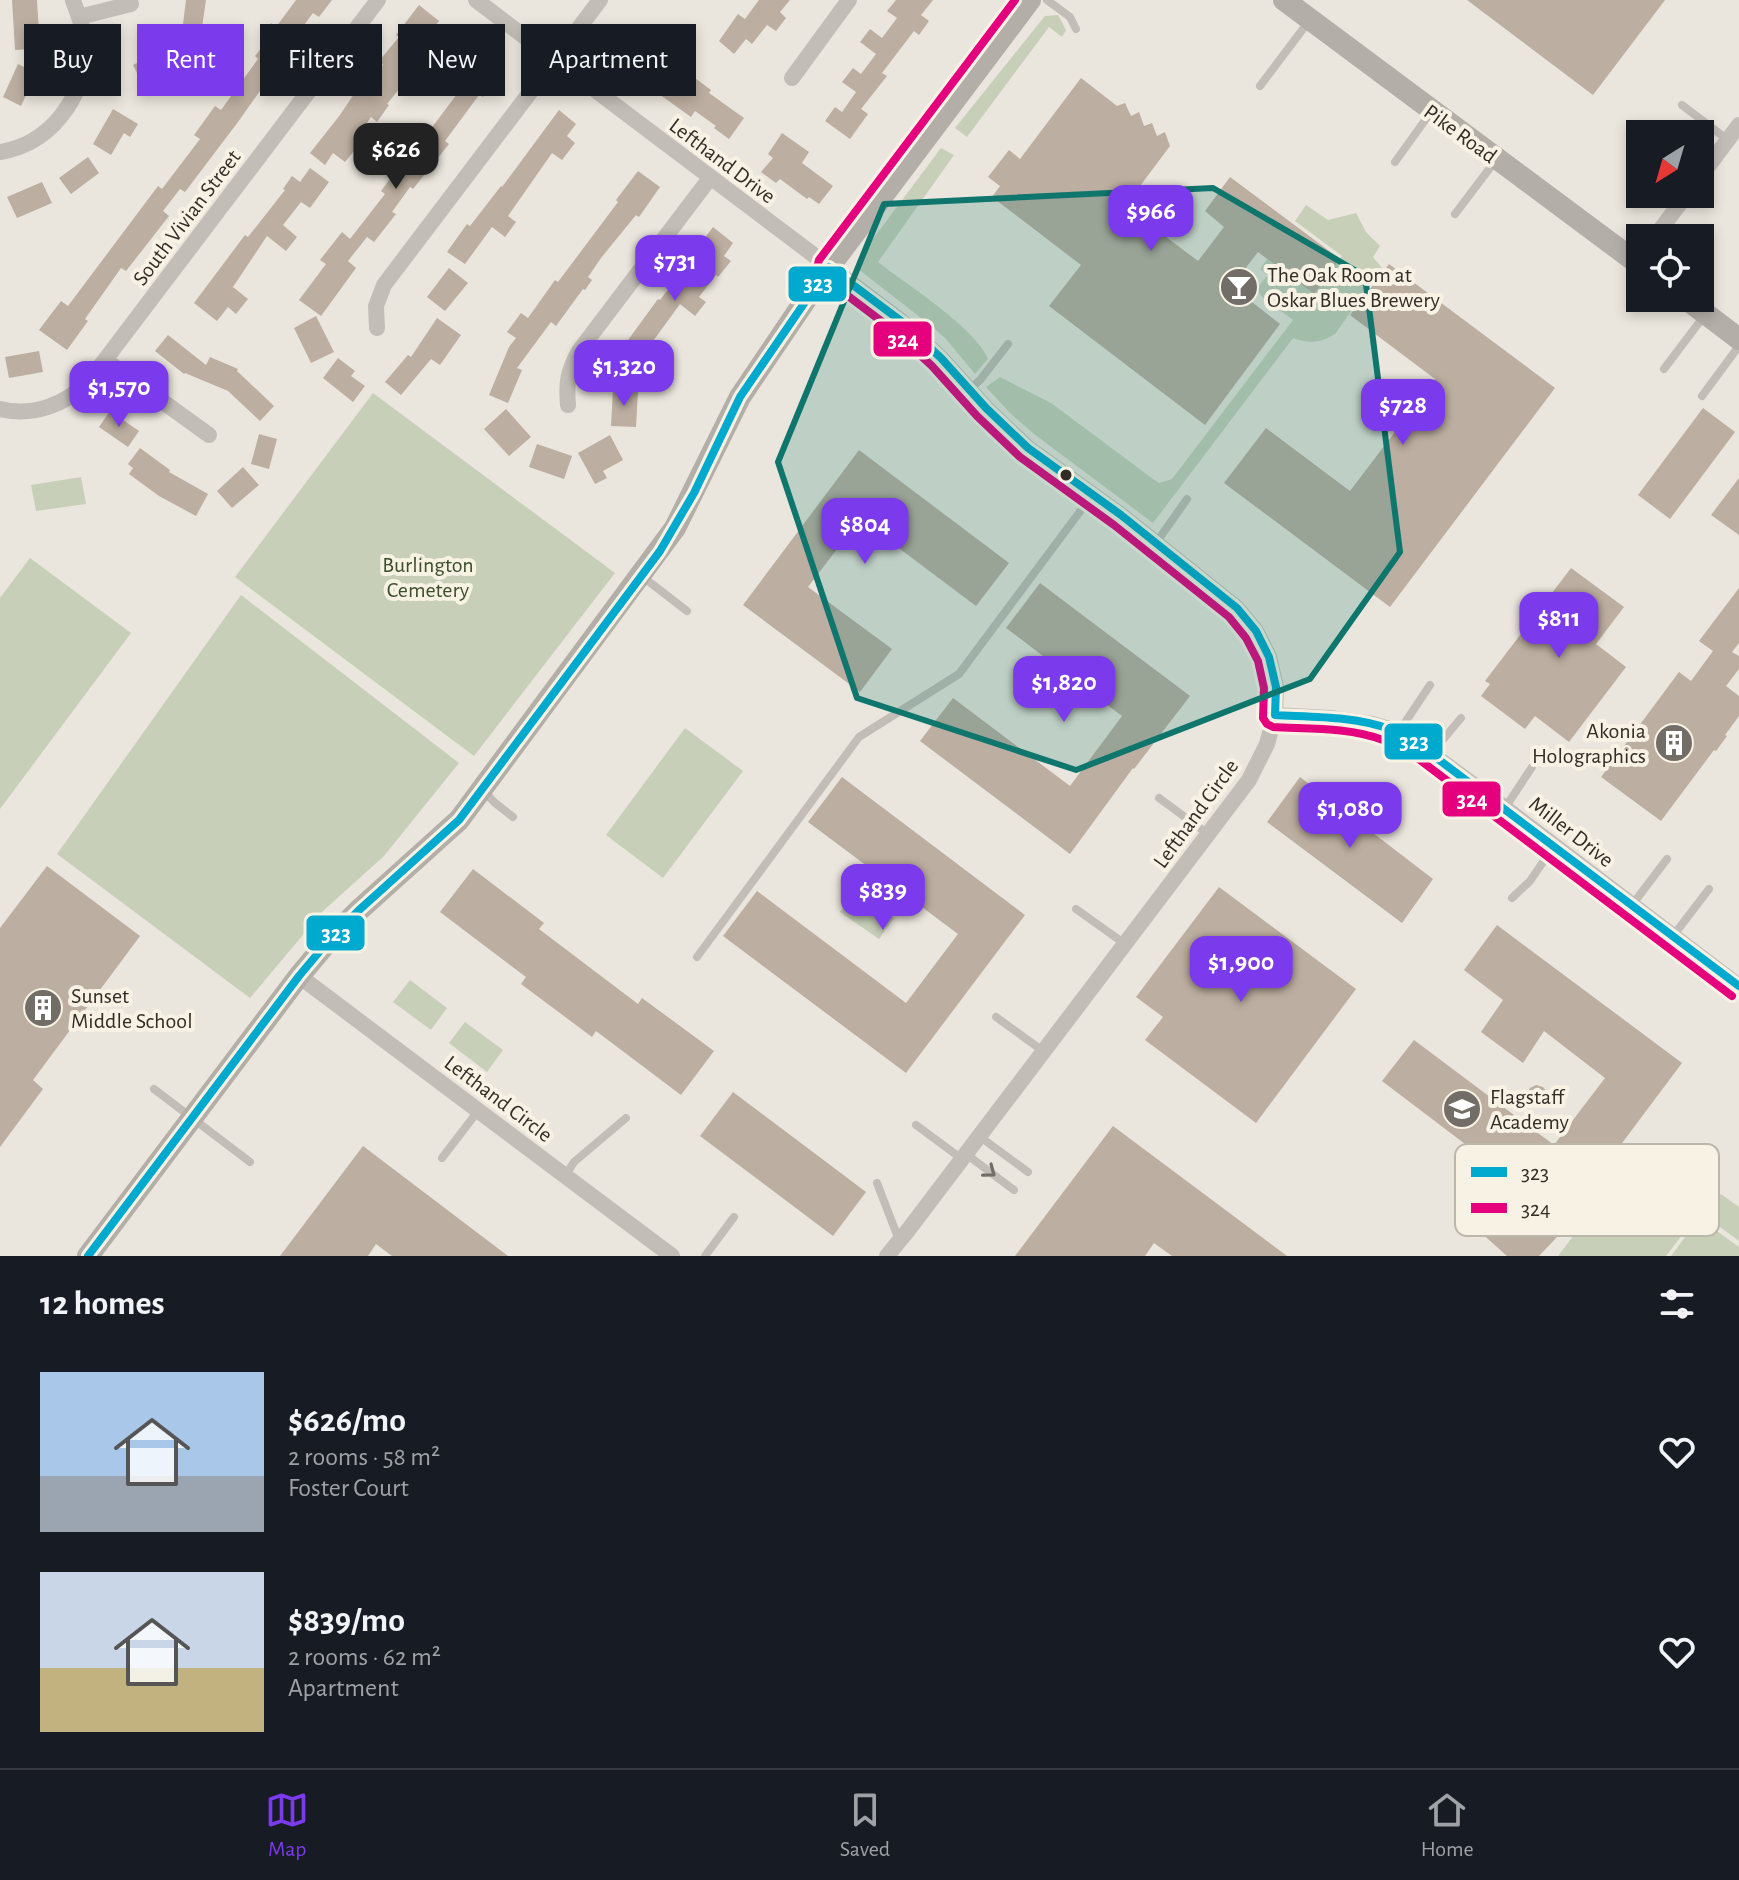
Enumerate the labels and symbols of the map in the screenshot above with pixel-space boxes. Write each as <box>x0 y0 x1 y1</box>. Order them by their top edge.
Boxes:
street label: Pike Road <box>1420 100 1501 167</box>
street label: Lefthand Drive <box>665 114 779 208</box>
north arrow <box>1626 120 1714 208</box>
pin: $626 <box>349 123 443 191</box>
street label: South Vivian Street <box>129 146 245 289</box>
pin: $966 <box>1104 185 1198 253</box>
pin: $731 <box>628 235 722 303</box>
place label: The Oak Room at Oskar Blues Brewery <box>1267 264 1441 311</box>
line badge: 323 <box>787 265 848 303</box>
bar icon: The Oak Room at Oskar Blues Brewery <box>1218 266 1260 308</box>
text: 323 <box>803 273 833 295</box>
line badge: 324 <box>872 320 933 358</box>
text: 324 <box>888 329 918 351</box>
pin: $1,320 <box>559 340 689 408</box>
pin: $1,570 <box>54 361 184 429</box>
pin: $728 <box>1356 379 1450 447</box>
unlabelled marker <box>1058 467 1074 483</box>
pin: $804 <box>818 498 912 566</box>
park label: Burlington Cemetery <box>382 554 474 601</box>
pin: $811 <box>1512 592 1606 660</box>
pin: $1,820 <box>999 656 1129 724</box>
place label: Akonia Holographics <box>1532 720 1646 767</box>
line badge: 323 <box>1383 722 1444 761</box>
building icon: Akonia Holographics <box>1653 722 1695 764</box>
text: 323 <box>1399 731 1429 753</box>
street label: Lefthand Circle <box>1149 755 1242 872</box>
line badge: 324 <box>1441 780 1502 818</box>
pin: $1,080 <box>1285 782 1415 850</box>
text: 324 <box>1457 789 1487 811</box>
street label: Miller Drive <box>1525 792 1618 871</box>
pin: $839 <box>836 864 930 932</box>
line badge: 323 <box>305 914 366 952</box>
text: 323 <box>321 923 351 945</box>
pin: $1,900 <box>1176 936 1306 1004</box>
place label: Sunset Middle School <box>71 985 193 1032</box>
building icon: Sunset Middle School <box>22 987 64 1029</box>
street label: Lefthand Circle <box>440 1051 556 1146</box>
place label: Flagstaff Academy <box>1490 1086 1569 1133</box>
school or university icon: Flagstaff Academy <box>1441 1088 1483 1130</box>
legend <box>1455 1144 1719 1236</box>
one-way arrow <box>981 1162 996 1177</box>
text: 323 <box>1521 1162 1549 1184</box>
text: 324 <box>1521 1198 1551 1220</box>

